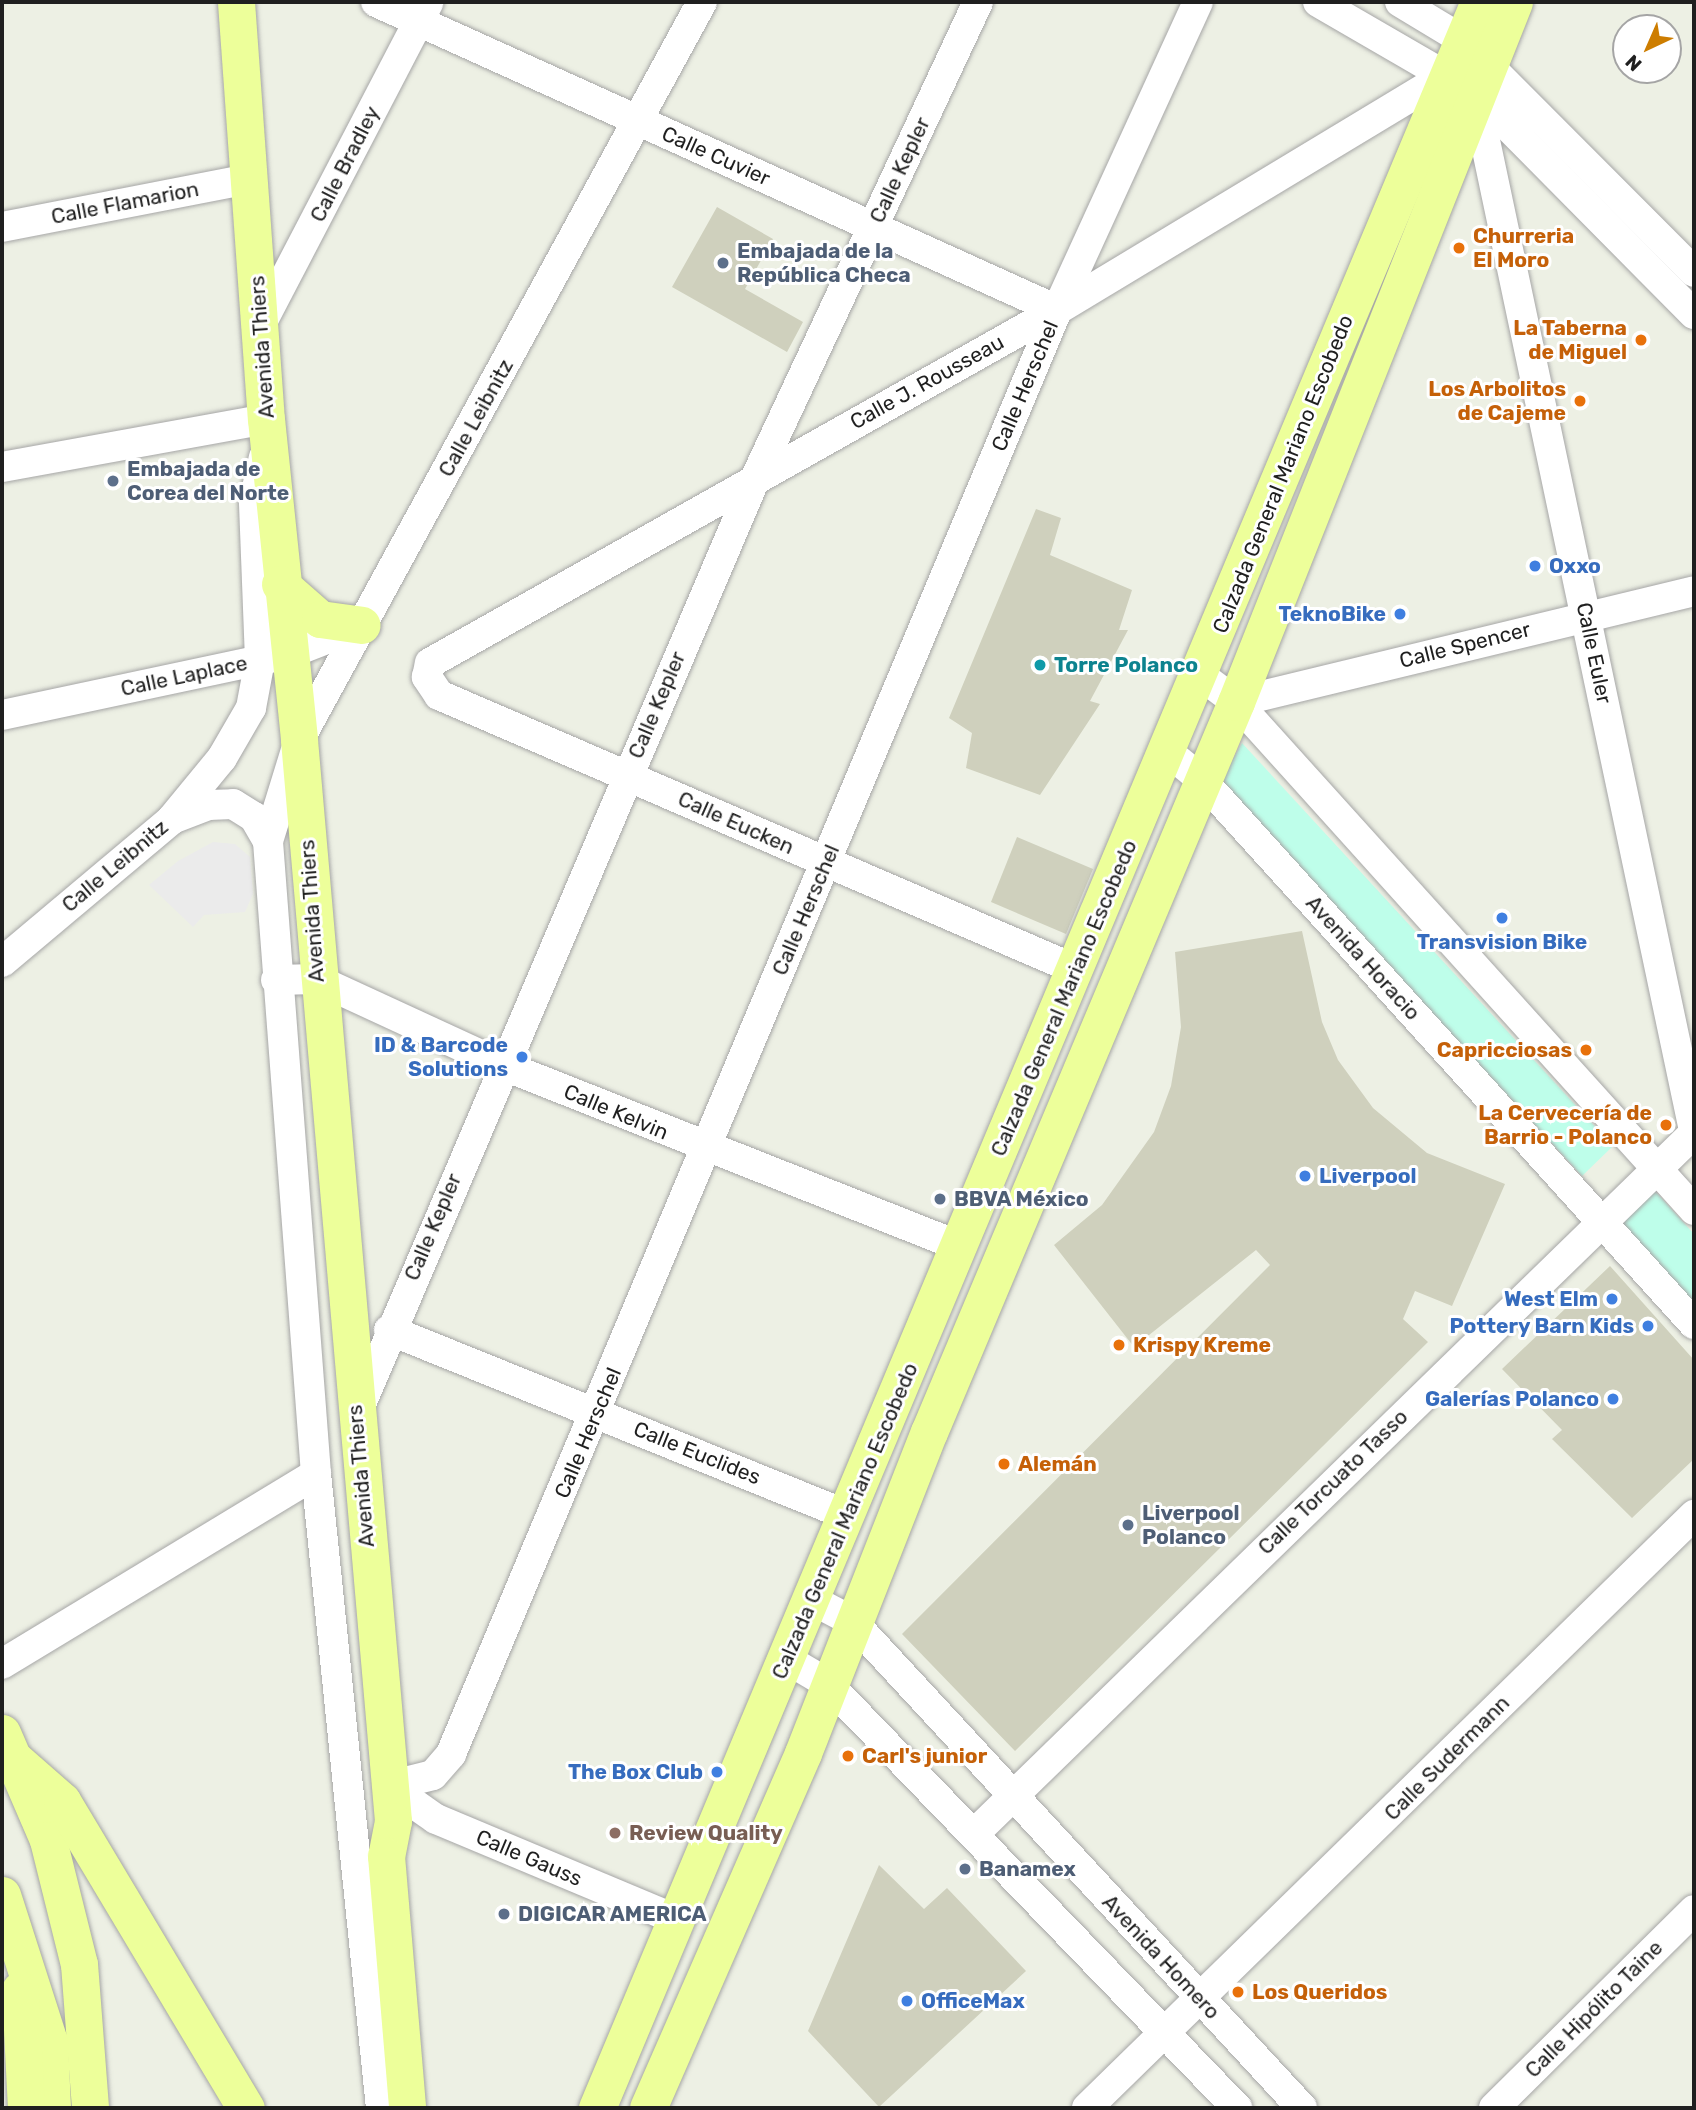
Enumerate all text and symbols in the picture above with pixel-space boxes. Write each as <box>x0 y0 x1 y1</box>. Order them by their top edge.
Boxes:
north arrow <box>1612 14 1682 84</box>
text: N <box>1621 50 1646 76</box>
street label: Calle Bradley <box>305 102 385 226</box>
street label: Calle Kepler <box>865 113 935 227</box>
street label: Calle Cuvier <box>658 121 774 191</box>
street label: Calle Flamarion <box>49 176 201 230</box>
place label: Churreria El Moro <box>1473 223 1574 273</box>
place label: Embajada de la República Checa <box>737 238 911 288</box>
marker: Churreria El Moro <box>1451 240 1467 256</box>
marker: Embajada de la República Checa <box>715 255 731 271</box>
street label: Avenida Thiers <box>244 275 280 419</box>
street label: Calzada General Mariano Escobedo <box>1207 311 1359 637</box>
place label: La Taberna de Miguel <box>1513 315 1627 365</box>
street label: Calle Herschel <box>986 317 1064 455</box>
street label: Calle J. Rousseau <box>846 329 1008 435</box>
marker: La Taberna de Miguel <box>1633 332 1649 348</box>
street label: Calle Leibnitz <box>433 355 519 481</box>
place label: Los Arbolitos de Cajeme <box>1428 376 1566 426</box>
marker: Los Arbolitos de Cajeme <box>1572 393 1588 409</box>
place label: Embajada de Corea del Norte <box>127 456 289 506</box>
marker: Embajada de Corea del Norte <box>105 473 121 489</box>
place label: Oxxo <box>1549 553 1601 579</box>
marker: Oxxo <box>1527 558 1543 574</box>
street label: Calle Euler <box>1571 600 1617 706</box>
place label: TeknoBike <box>1278 601 1386 627</box>
marker: TeknoBike <box>1392 606 1408 622</box>
street label: Calle Spencer <box>1397 617 1533 673</box>
street label: Calle Kepler <box>623 648 691 762</box>
street label: Calle Laplace <box>118 650 250 702</box>
place label: Torre Polanco <box>1054 652 1198 678</box>
marker: Torre Polanco <box>1032 657 1048 673</box>
street label: Calle Eucken <box>674 786 798 860</box>
street label: Calle Leibnitz <box>57 814 173 918</box>
street label: Calzada General Mariano Escobedo <box>986 836 1142 1160</box>
street label: Avenida Thiers <box>294 839 330 983</box>
street label: Calle Herschel <box>767 841 845 979</box>
street label: Avenida Horacio <box>1301 891 1425 1025</box>
marker: Transvision Bike <box>1494 910 1510 926</box>
place label: Transvision Bike <box>1417 929 1587 955</box>
place label: ID & Barcode Solutions <box>374 1032 508 1082</box>
place label: Capricciosas <box>1437 1037 1572 1063</box>
marker: Capricciosas <box>1578 1042 1594 1058</box>
marker: ID & Barcode Solutions <box>514 1049 530 1065</box>
street label: Calle Kelvin <box>560 1079 672 1145</box>
place label: La Cervecería de Barrio - Polanco <box>1478 1100 1652 1150</box>
marker: La Cervecería de Barrio - Polanco <box>1658 1117 1674 1133</box>
place label: Liverpool <box>1319 1163 1417 1189</box>
marker: Liverpool <box>1297 1168 1313 1184</box>
street label: Calle Kepler <box>399 1170 467 1284</box>
place label: BBVA México <box>954 1186 1089 1212</box>
marker: BBVA México <box>932 1191 948 1207</box>
place label: West Elm <box>1504 1286 1598 1312</box>
marker: West Elm <box>1604 1291 1620 1307</box>
place label: Pottery Barn Kids <box>1449 1313 1634 1339</box>
marker: Pottery Barn Kids <box>1640 1318 1656 1334</box>
place label: Krispy Kreme <box>1133 1332 1271 1358</box>
marker: Krispy Kreme <box>1111 1337 1127 1353</box>
street label: Calzada General Mariano Escobedo <box>767 1359 923 1683</box>
street label: Calle Herschel <box>549 1364 627 1502</box>
place label: Galerías Polanco <box>1425 1386 1599 1412</box>
marker: Galerías Polanco <box>1605 1391 1621 1407</box>
street label: Avenida Thiers <box>342 1403 380 1549</box>
street label: Calle Torcuato Tasso <box>1253 1404 1413 1560</box>
street label: Calle Euclides <box>630 1416 764 1490</box>
place label: Alemán <box>1018 1451 1097 1477</box>
marker: Alemán <box>996 1456 1012 1472</box>
place label: Liverpool Polanco <box>1142 1500 1240 1550</box>
marker: Liverpool Polanco <box>1120 1517 1136 1533</box>
street label: Calle Sudermann <box>1379 1690 1515 1826</box>
place label: Carl's junior <box>862 1743 987 1769</box>
marker: Carl's junior <box>840 1748 856 1764</box>
place label: The Box Club <box>568 1759 703 1785</box>
marker: The Box Club <box>709 1764 725 1780</box>
place label: Review Quality <box>629 1820 783 1846</box>
street label: Calle Gauss <box>472 1824 586 1892</box>
marker: Review Quality <box>607 1825 623 1841</box>
place label: Banamex <box>979 1856 1076 1882</box>
marker: Banamex <box>957 1861 973 1877</box>
street label: Avenida Homero <box>1097 1890 1225 2024</box>
place label: DIGICAR AMERICA <box>518 1901 707 1927</box>
marker: DIGICAR AMERICA <box>496 1906 512 1922</box>
street label: Calle Hipólito Taine <box>1520 1935 1668 2083</box>
place label: Los Queridos <box>1252 1979 1387 2005</box>
marker: Los Queridos <box>1230 1984 1246 2000</box>
place label: OfficeMax <box>921 1988 1025 2014</box>
marker: OfficeMax <box>899 1993 915 2009</box>

